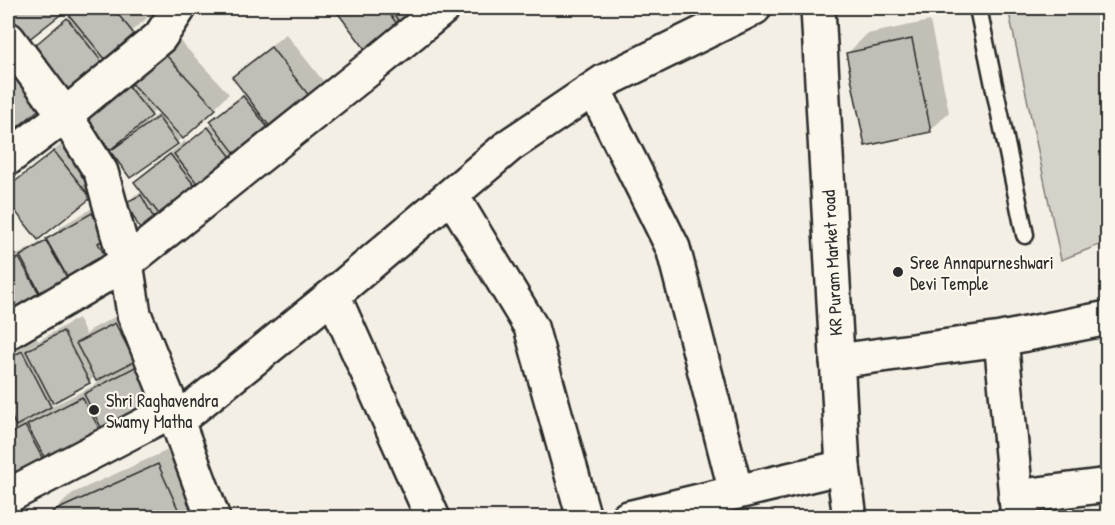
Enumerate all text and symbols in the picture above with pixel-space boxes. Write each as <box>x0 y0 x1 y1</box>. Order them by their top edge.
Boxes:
street label: KR Puram Market road <box>816 190 848 336</box>
place label: Sree Annapurneshwari Devi Temple <box>910 250 1054 296</box>
marker: Sree Annapurneshwari Devi Temple <box>891 265 905 279</box>
place label: Shri Raghavendra Swamy Matha <box>106 388 218 434</box>
marker: Shri Raghavendra Swamy Matha <box>87 403 101 417</box>

